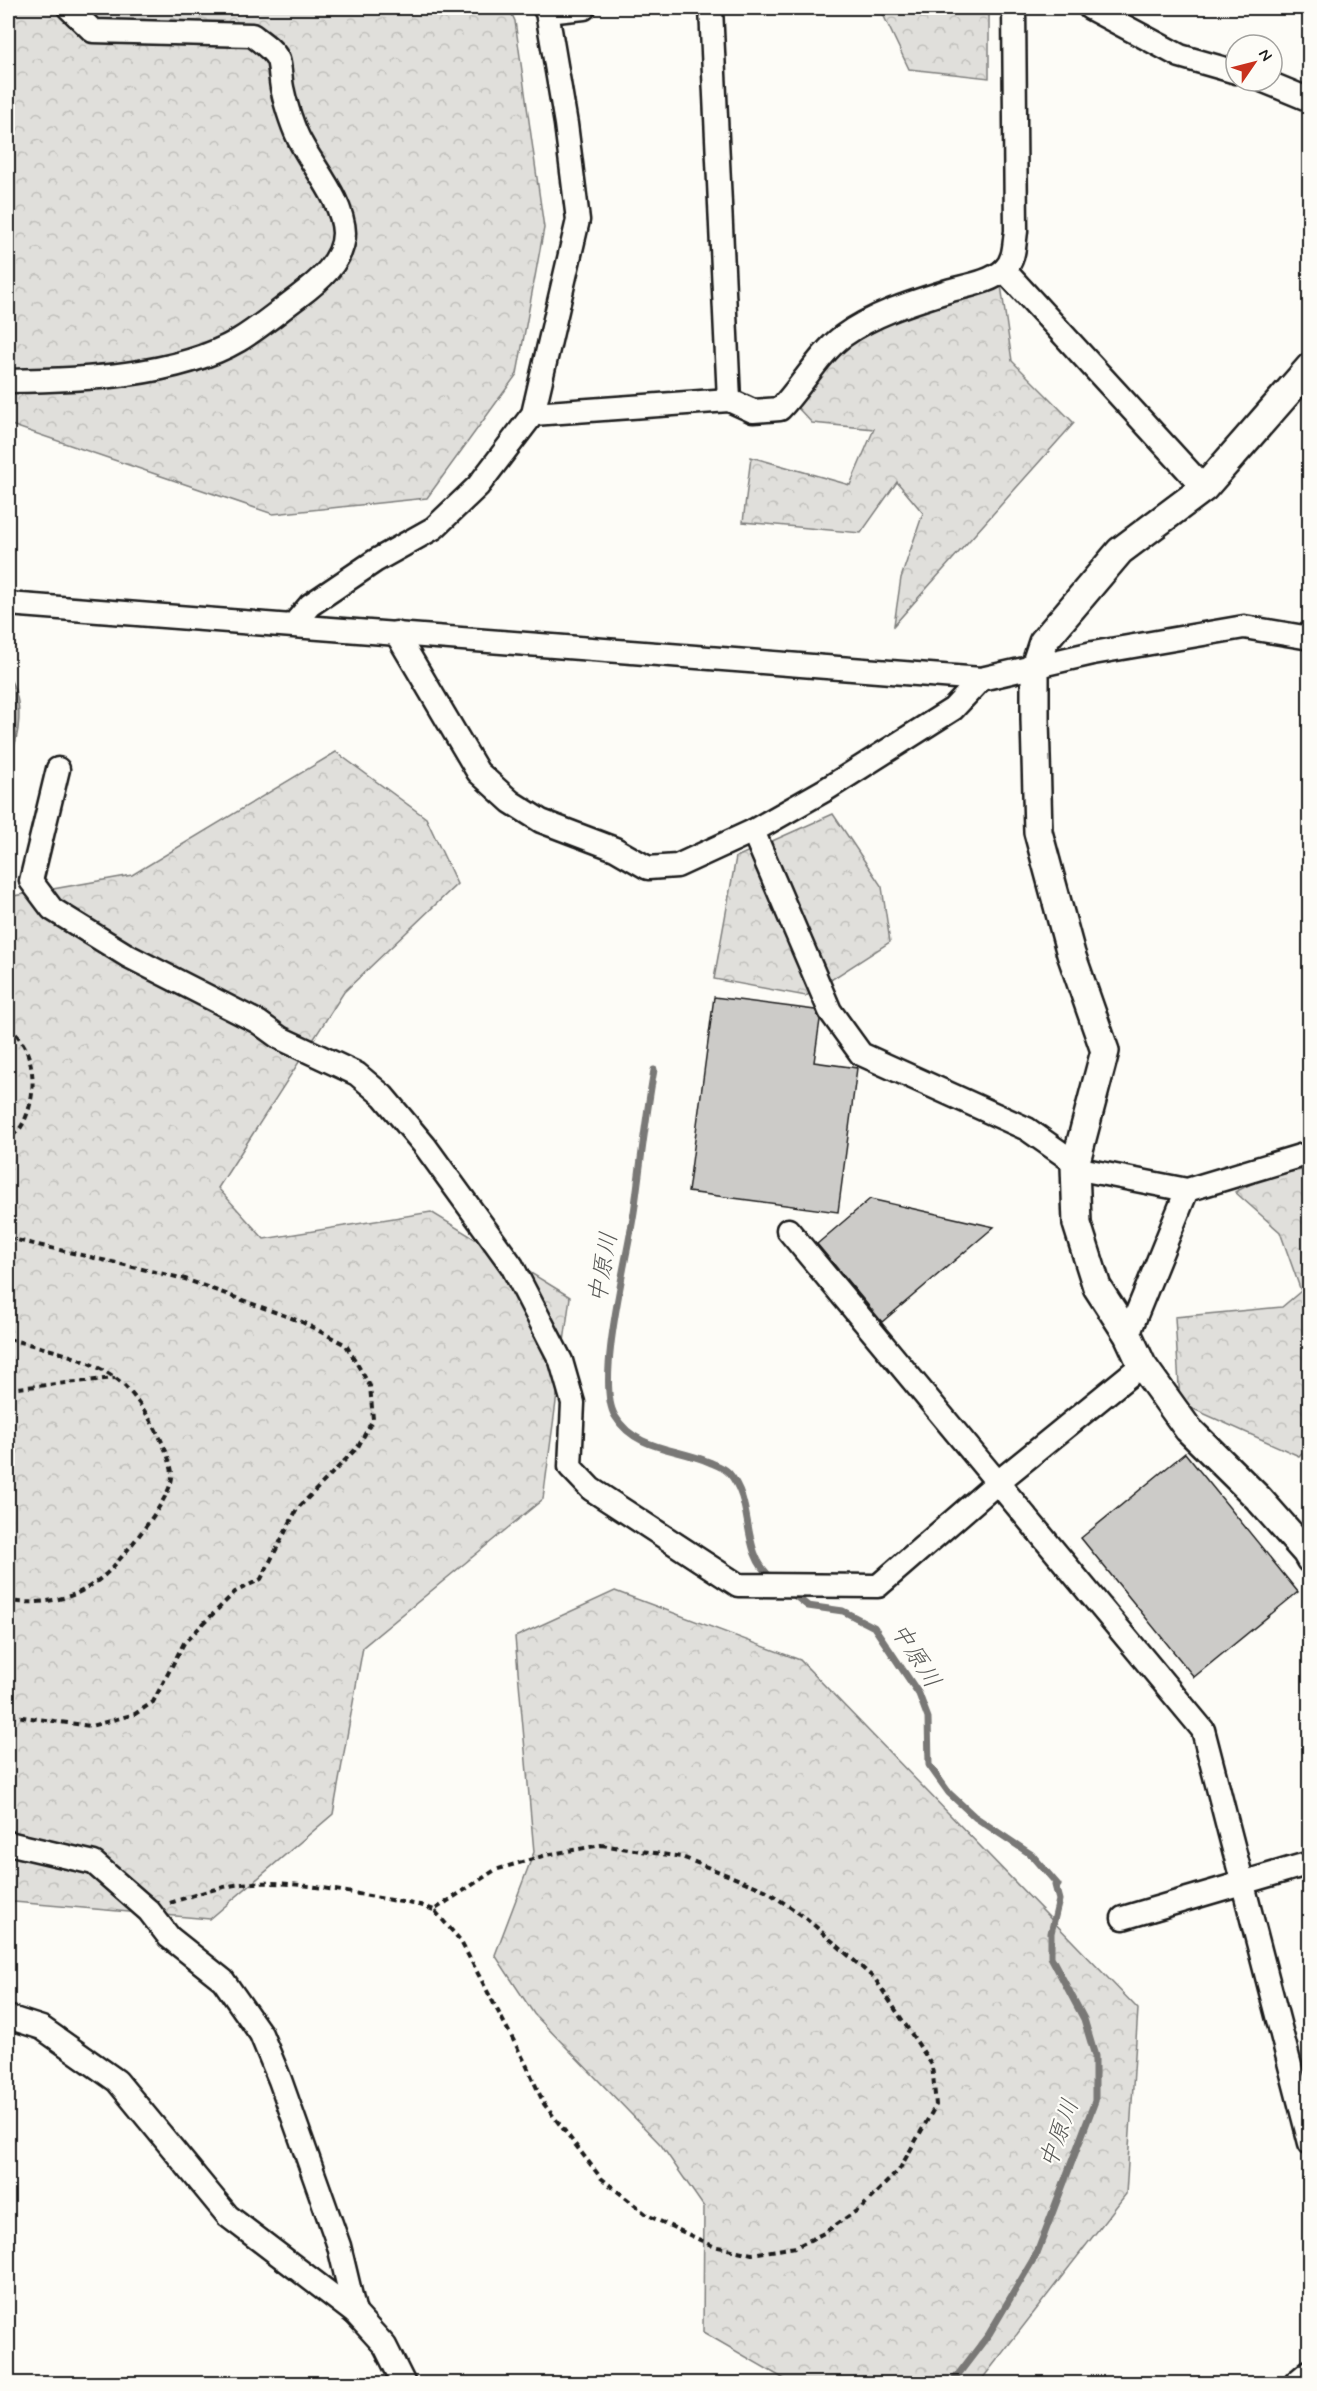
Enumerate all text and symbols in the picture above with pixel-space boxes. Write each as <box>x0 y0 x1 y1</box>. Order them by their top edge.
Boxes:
north arrow <box>1224 33 1284 93</box>
text: N <box>1253 45 1277 66</box>
water label: 中原川 <box>582 1230 626 1306</box>
water label: 中原川 <box>883 1617 947 1695</box>
water label: 中原川 <box>1033 2095 1087 2173</box>

